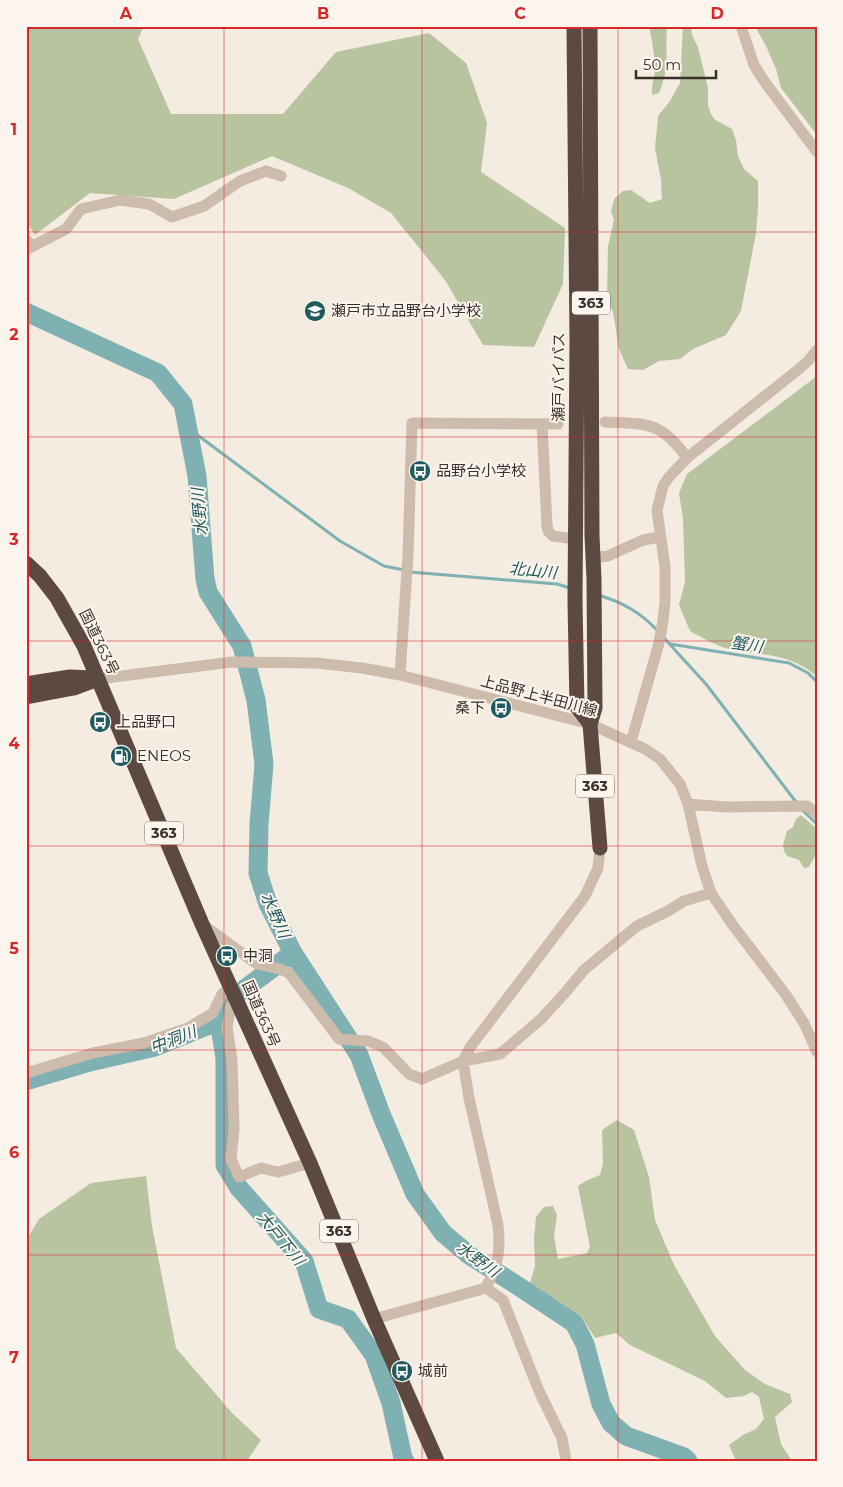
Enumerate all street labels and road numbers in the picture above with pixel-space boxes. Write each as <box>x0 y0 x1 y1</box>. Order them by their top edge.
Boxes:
road number: 363 <box>572 292 610 314</box>
street label: 瀬戸バイパス <box>549 332 568 422</box>
street label: 国道363号 <box>75 606 124 678</box>
street label: 上品野上半田川線 <box>479 671 600 720</box>
road number: 363 <box>576 774 614 798</box>
road number: 363 <box>145 821 183 844</box>
street label: 国道363号 <box>238 977 285 1050</box>
road number: 363 <box>320 1220 358 1242</box>

